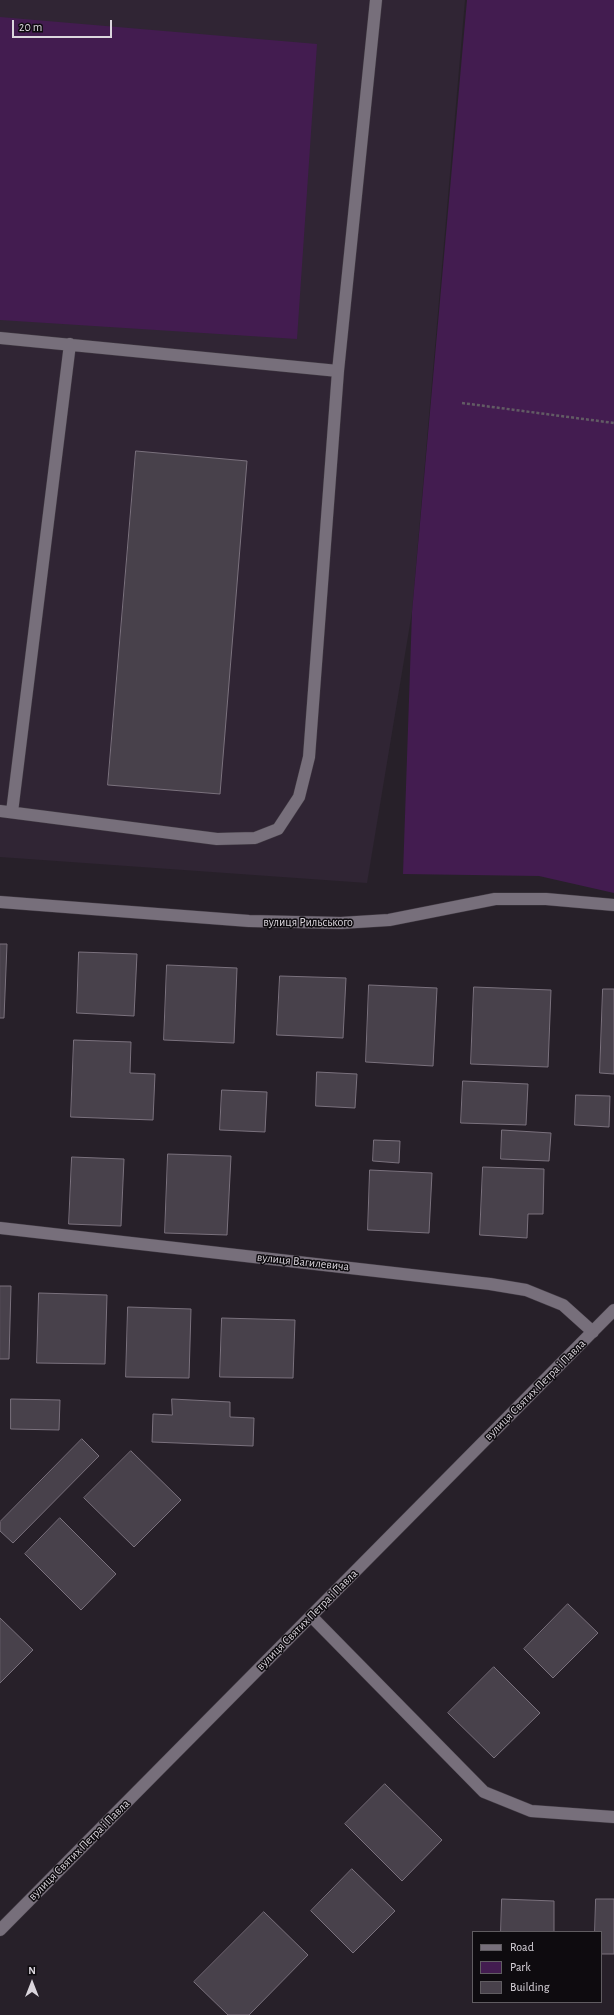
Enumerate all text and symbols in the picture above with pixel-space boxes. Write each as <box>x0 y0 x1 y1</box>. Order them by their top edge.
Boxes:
scale bar <box>14 12 114 38</box>
text: 20 m <box>19 21 42 33</box>
street label: вулиця Рильського <box>263 915 353 929</box>
street label: вулиця Вагилевича <box>256 1250 350 1274</box>
street label: вулиця Святих Петра і Павла <box>481 1336 589 1444</box>
street label: вулиця Святих Петра і Павла <box>253 1566 361 1674</box>
street label: вулиця Святих Петра і Павла <box>25 1796 133 1904</box>
legend <box>472 1931 602 2003</box>
text: Road <box>510 1941 534 1953</box>
text: Park <box>510 1961 531 1973</box>
north arrow <box>12 1963 52 2003</box>
text: N <box>28 1965 36 1976</box>
text: Building <box>510 1981 550 1993</box>

